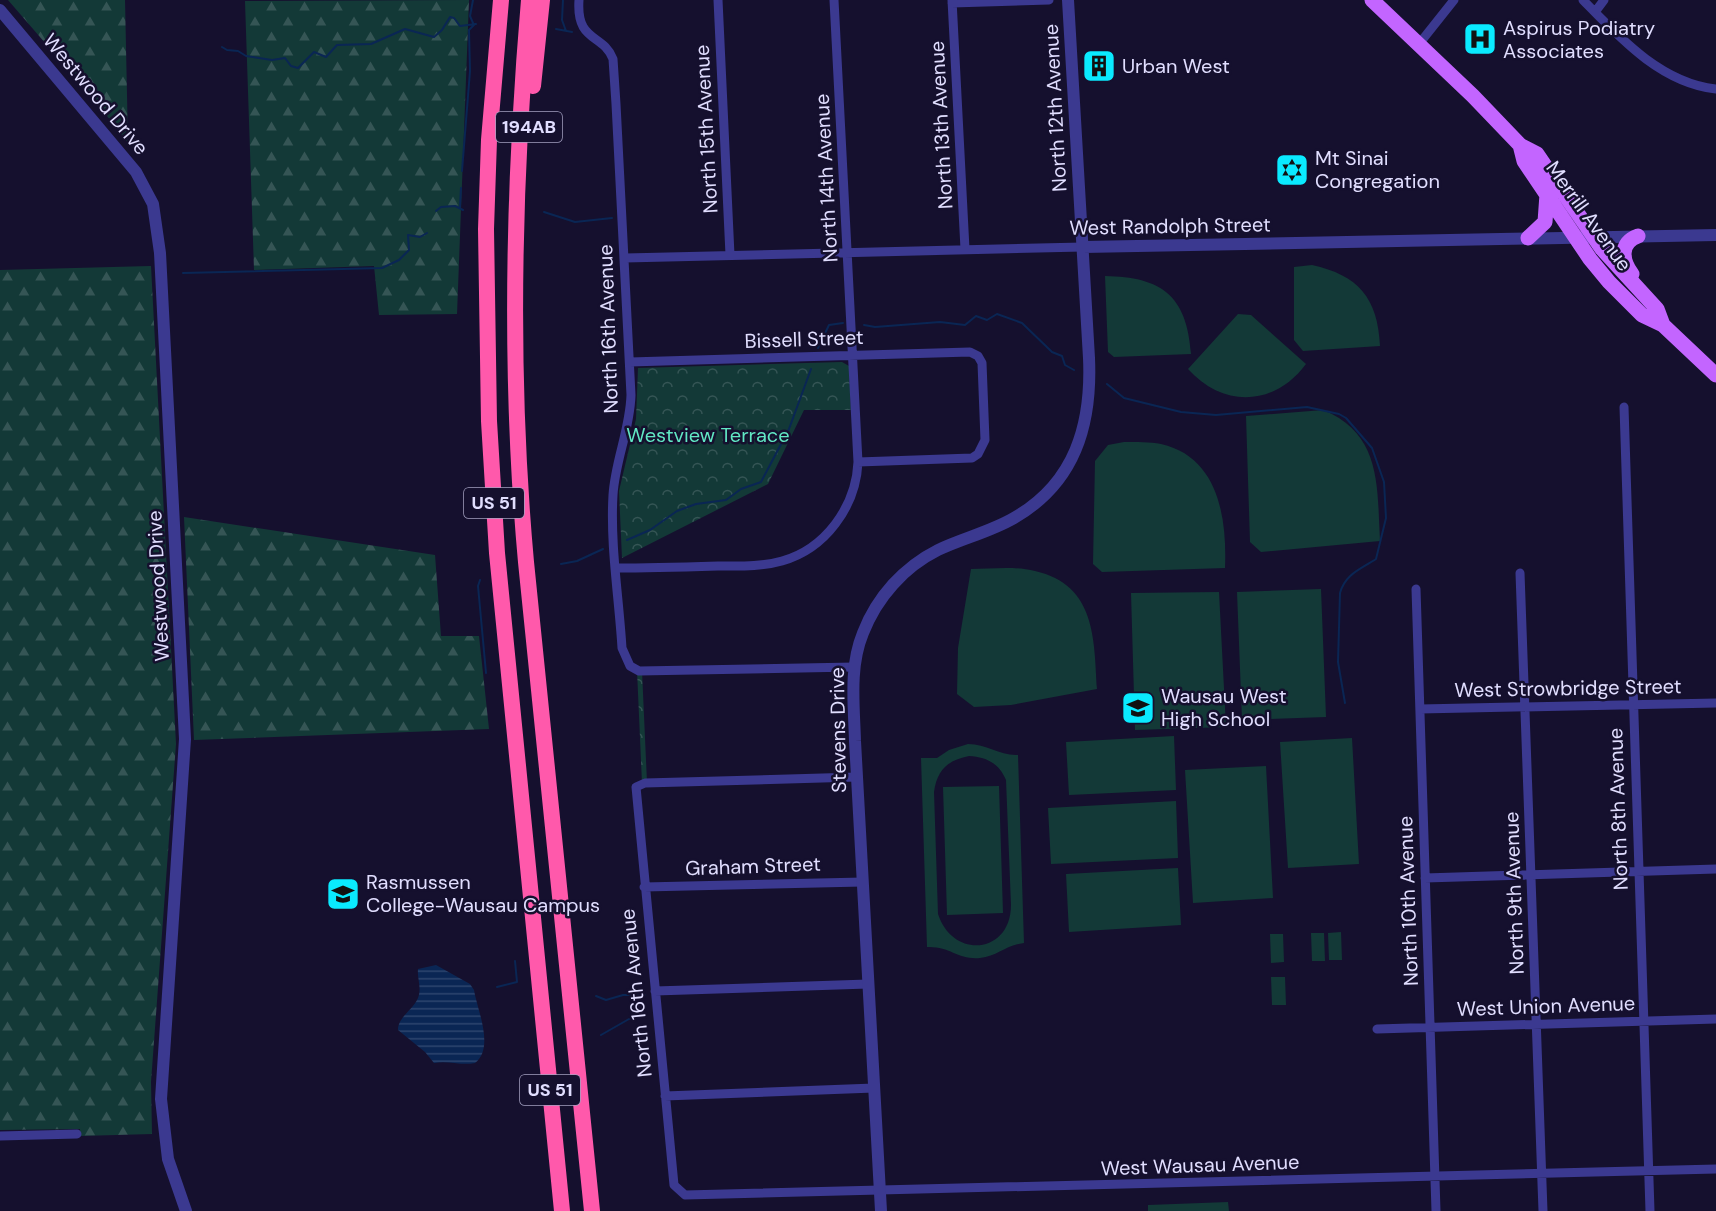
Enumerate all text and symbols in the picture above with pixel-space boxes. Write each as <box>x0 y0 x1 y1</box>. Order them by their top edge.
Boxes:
place label: Aspirus Podiatry Associates <box>1503 15 1655 64</box>
hospital icon: Aspirus Podiatry Associates <box>1462 21 1498 57</box>
street label: North 12th Avenue <box>1038 23 1072 193</box>
street label: Westwood Drive <box>38 28 154 160</box>
street label: North 13th Avenue <box>924 40 958 210</box>
street label: North 15th Avenue <box>689 44 723 214</box>
building icon: Urban West <box>1081 48 1117 84</box>
place label: Urban West <box>1122 53 1230 79</box>
street label: North 14th Avenue <box>809 93 843 263</box>
road number: 194AB <box>496 112 562 142</box>
place label: Mt Sinai Congregation <box>1315 145 1440 194</box>
synagogue icon: Mt Sinai Congregation <box>1274 152 1310 188</box>
street label: Merrill Avenue <box>1540 156 1638 276</box>
street label: West Randolph Street <box>1069 211 1271 241</box>
street label: North 16th Avenue <box>592 244 624 414</box>
street label: Bissell Street <box>744 324 864 354</box>
park label: Westview Terrace <box>626 422 790 448</box>
road number: US 51 <box>464 488 524 518</box>
street label: Westwood Drive <box>141 510 175 662</box>
street label: Stevens Drive <box>824 667 852 793</box>
street label: West Strowbridge Street <box>1454 673 1682 703</box>
place label: Wausau West High School <box>1161 683 1287 732</box>
school or university icon: Wausau West High School <box>1120 690 1156 726</box>
street label: North 8th Avenue <box>1602 727 1634 891</box>
street label: North 9th Avenue <box>1498 811 1530 975</box>
street label: North 10th Avenue <box>1392 815 1424 987</box>
street label: Graham Street <box>685 851 821 881</box>
place label: Rasmussen College-Wausau Campus <box>366 869 600 918</box>
school or university icon: Rasmussen College-Wausau Campus <box>325 876 361 912</box>
street label: North 16th Avenue <box>614 908 658 1078</box>
street label: West Union Avenue <box>1456 990 1636 1022</box>
road number: US 51 <box>520 1075 580 1105</box>
street label: West Wausau Avenue <box>1100 1149 1300 1181</box>

